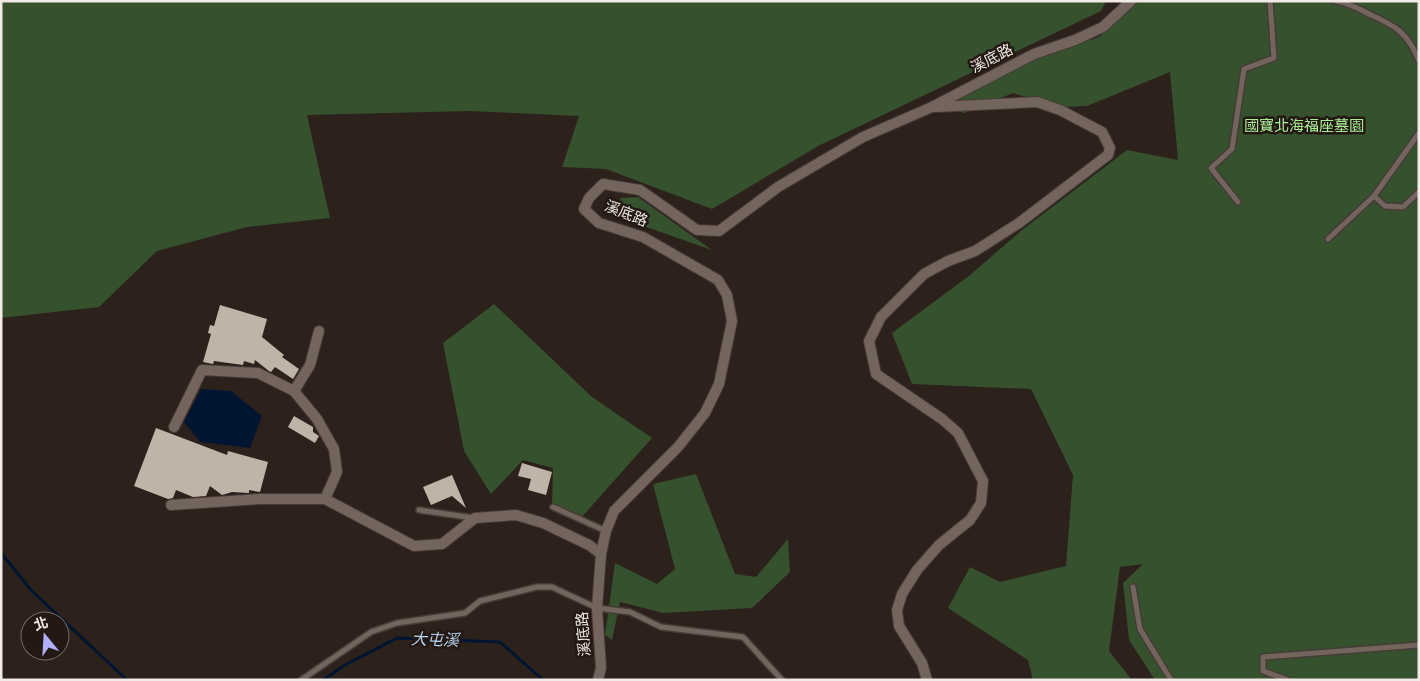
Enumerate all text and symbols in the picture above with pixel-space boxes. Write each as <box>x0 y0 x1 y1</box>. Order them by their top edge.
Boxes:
street label: 溪底路 <box>968 41 1015 76</box>
park label: 國寶北海福座墓園 <box>1244 117 1364 134</box>
street label: 溪底路 <box>602 198 650 229</box>
north arrow <box>20 611 70 661</box>
street label: 溪底路 <box>574 611 593 657</box>
text: 北 <box>32 615 50 633</box>
water label: 大屯溪 <box>411 630 461 649</box>

